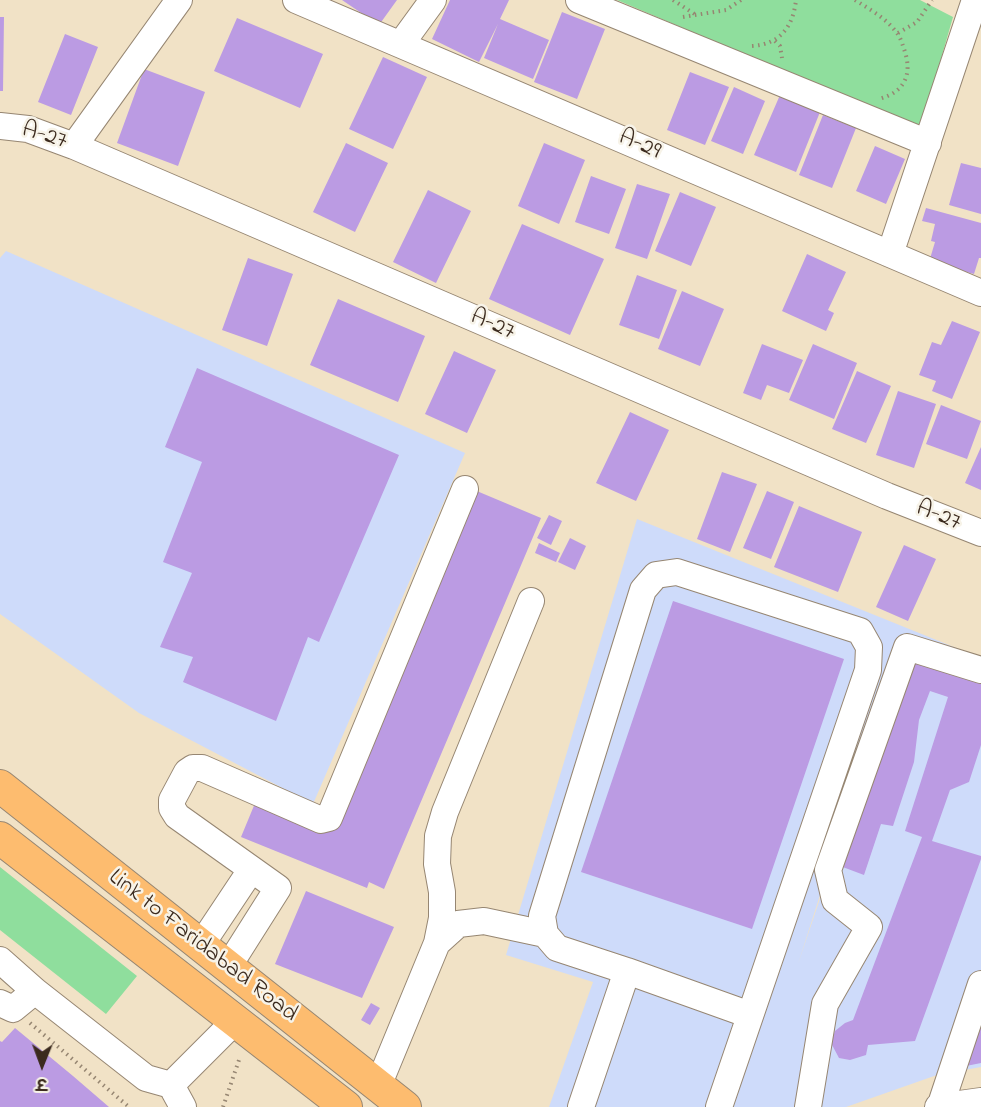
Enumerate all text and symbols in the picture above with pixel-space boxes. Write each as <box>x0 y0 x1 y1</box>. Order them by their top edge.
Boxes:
street label: A-27 <box>18 117 70 157</box>
street label: A-29 <box>614 124 664 168</box>
street label: A-27 <box>465 304 519 348</box>
street label: A-27 <box>911 495 965 539</box>
street label: Link to Faridabad Road <box>102 864 302 1030</box>
north arrow <box>12 1035 72 1095</box>
text: उ <box>36 1071 47 1095</box>

